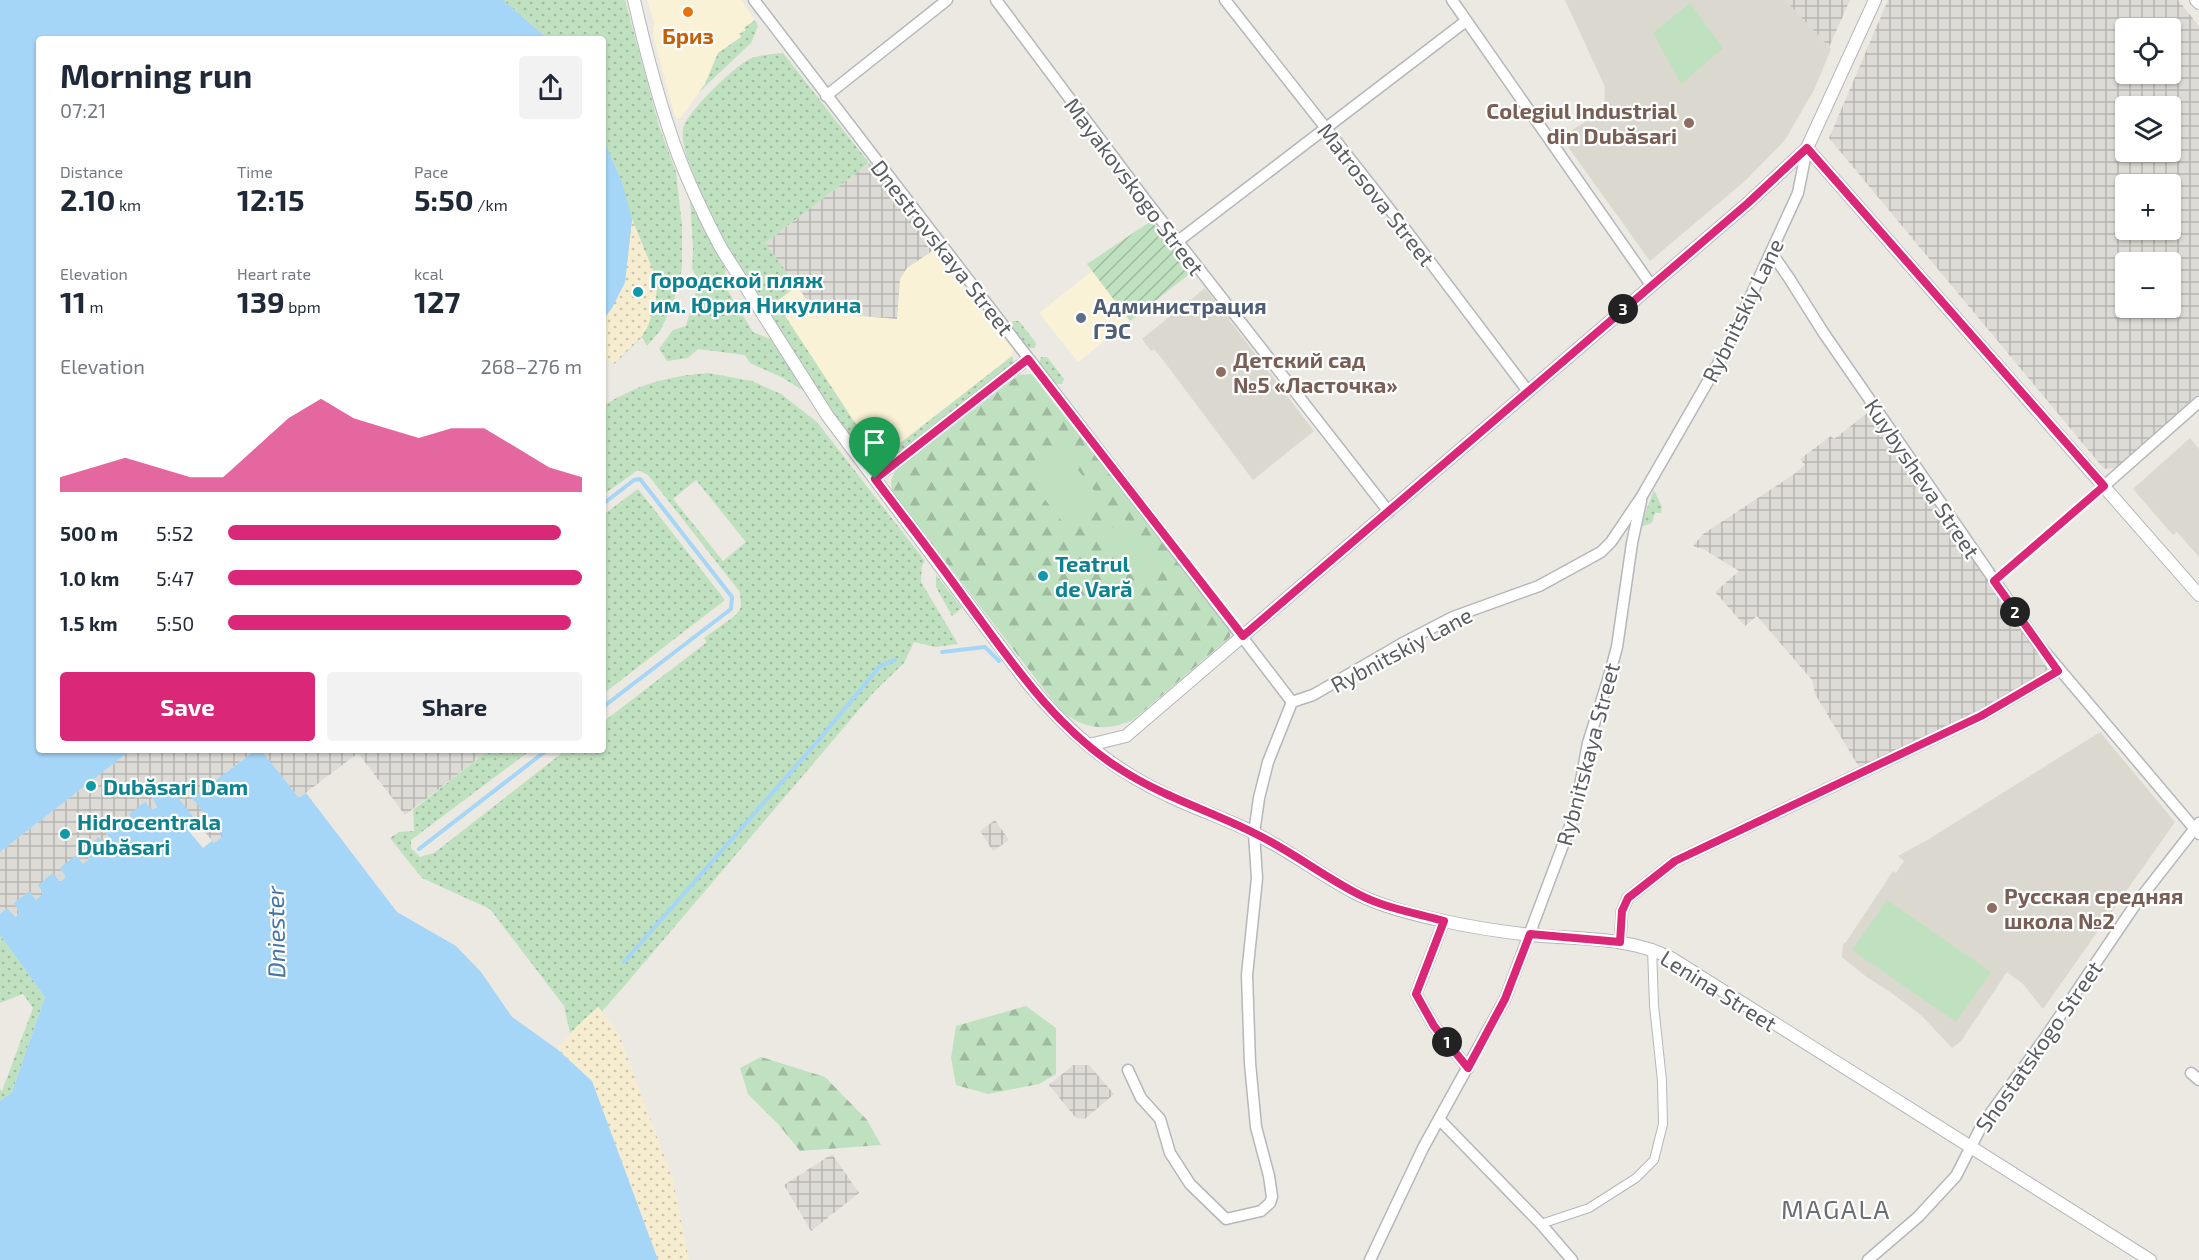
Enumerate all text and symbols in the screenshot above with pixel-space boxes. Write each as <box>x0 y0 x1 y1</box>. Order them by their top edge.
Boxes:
marker: Бриз <box>681 5 695 19</box>
map controls <box>2115 18 2181 318</box>
button: locate <box>2115 18 2181 84</box>
place label: Бриз <box>662 22 714 48</box>
text: Morning run <box>60 55 252 95</box>
button: share <box>519 56 582 119</box>
street label: Mayakovskogo Street <box>1060 92 1210 280</box>
button: layers <box>2115 96 2181 162</box>
place label: Colegiul Industrial din Dubăsari <box>1486 97 1678 148</box>
text: 07:21 <box>60 98 106 122</box>
marker: Colegiul Industrial din Dubăsari <box>1682 116 1696 130</box>
street label: Matrosova Street <box>1313 117 1441 271</box>
street label: Dnestrovskaya Street <box>866 154 1020 340</box>
text: Distance <box>60 162 123 181</box>
text: Time <box>237 162 273 181</box>
text: Pace <box>414 162 448 181</box>
button: + <box>2115 174 2181 240</box>
text: 2.10 <box>60 181 115 217</box>
text: 12:15 <box>237 181 305 217</box>
text: 5:50 <box>414 181 474 217</box>
text: km <box>115 195 141 214</box>
text: /km <box>474 195 508 214</box>
street label: Rybnitskiy Lane <box>1696 234 1788 386</box>
button: − <box>2115 252 2181 318</box>
text: Elevation <box>60 264 128 283</box>
text: Heart rate <box>237 264 311 283</box>
text: kcal <box>414 264 443 283</box>
place label: Городской пляж им. Юрия Никулина <box>650 266 861 317</box>
text: 11 <box>60 283 86 319</box>
text: 139 <box>237 283 285 319</box>
text: 127 <box>414 283 460 319</box>
marker: Городской пляж им. Юрия Никулина <box>631 285 645 299</box>
place label: Администрация ГЭС <box>1093 292 1267 343</box>
pin: 3 <box>1608 294 1638 324</box>
text: m <box>86 297 104 316</box>
text: bpm <box>285 297 321 316</box>
text: 3 <box>1618 299 1628 318</box>
marker: Администрация ГЭС <box>1074 311 1088 325</box>
place label: Детский сад №5 «Ласточка» <box>1233 346 1398 397</box>
text: Elevation <box>60 354 145 378</box>
text: 268–276 m <box>480 354 582 378</box>
marker: Детский сад №5 «Ласточка» <box>1214 365 1228 379</box>
street label: Kuybysheva Street <box>1860 393 1986 563</box>
pin <box>849 417 900 479</box>
icon: arrive <box>858 426 891 459</box>
text: 500 m <box>60 521 118 545</box>
text: 5:52 <box>156 521 193 545</box>
place label: Teatrul de Vară <box>1055 550 1133 601</box>
text: 1.0 km <box>60 566 119 590</box>
text: 5:47 <box>156 566 194 590</box>
marker: Teatrul de Vară <box>1036 569 1050 583</box>
pin: 2 <box>2000 597 2030 627</box>
street label: Rybnitskiy Lane <box>1326 601 1476 697</box>
text: 2 <box>2010 602 2020 621</box>
text: 1.5 km <box>60 611 118 635</box>
text: 5:50 <box>156 611 194 635</box>
street label: Rybnitskaya Street <box>1550 660 1624 848</box>
button: Save <box>60 672 315 741</box>
button: Share <box>327 672 582 741</box>
place label: Dubăsari Dam <box>103 773 248 799</box>
marker: Dubăsari Dam <box>84 779 98 793</box>
place label: Hidrocentrala Dubăsari <box>77 808 221 859</box>
marker: Hidrocentrala Dubăsari <box>58 827 72 841</box>
place label: Русская средняя школа №2 <box>2004 882 2183 933</box>
water label: Dniester <box>260 885 290 978</box>
marker: Русская средняя школа №2 <box>1985 901 1999 915</box>
street label: Lenina Street <box>1656 944 1782 1036</box>
street label: Shostatskogo Street <box>1969 955 2107 1137</box>
pin: 1 <box>1432 1027 1462 1057</box>
text: 1 <box>1444 1032 1450 1051</box>
district label: MAGALA <box>1781 1193 1891 1224</box>

